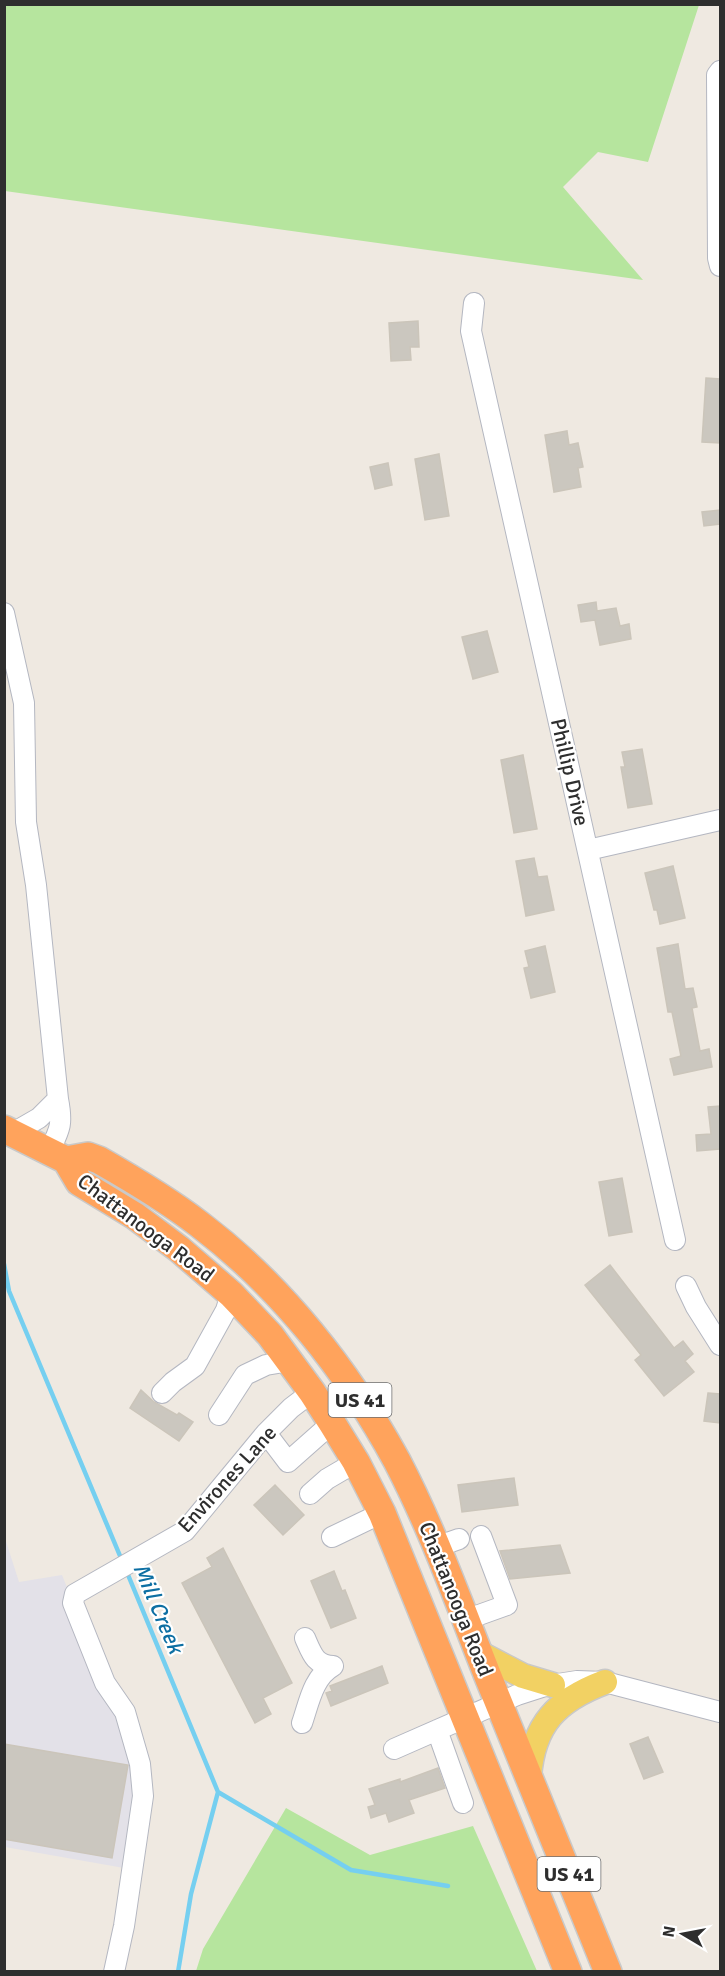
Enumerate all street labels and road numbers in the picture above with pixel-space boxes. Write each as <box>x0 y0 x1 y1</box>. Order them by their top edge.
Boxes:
street label: Phillip Drive <box>545 716 595 828</box>
street label: Chattanooga Road <box>72 1168 220 1288</box>
road number: US 41 <box>328 1383 392 1417</box>
street label: Environes Lane <box>172 1420 282 1538</box>
street label: Chattanooga Road <box>413 1518 499 1680</box>
road number: US 41 <box>538 1857 600 1891</box>

